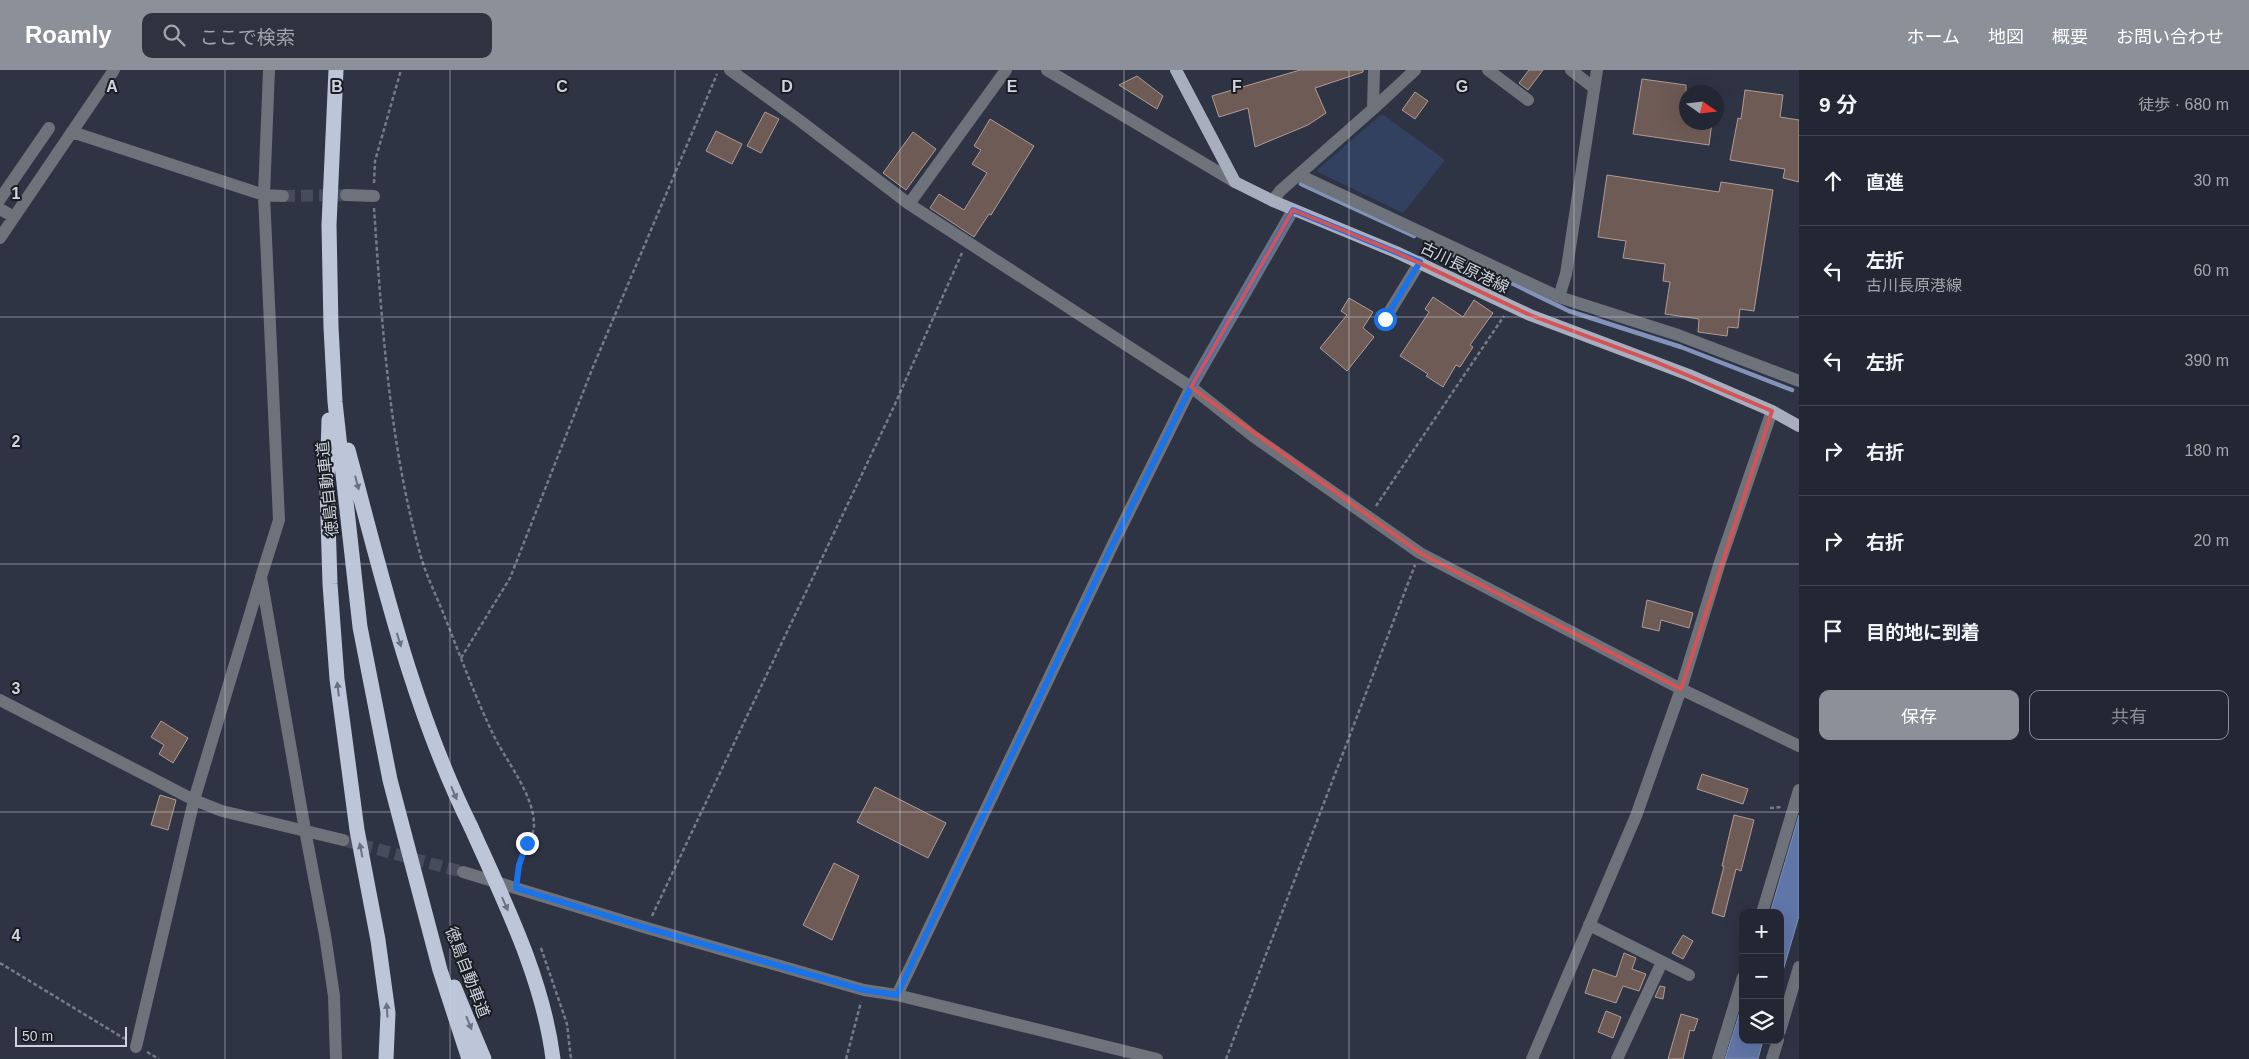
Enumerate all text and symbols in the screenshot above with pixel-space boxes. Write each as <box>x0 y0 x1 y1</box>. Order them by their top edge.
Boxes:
search box <box>142 13 492 58</box>
text: Roamly <box>25 21 112 48</box>
icon: search <box>160 21 188 49</box>
text: ここで検索 <box>200 27 295 48</box>
text: ホーム <box>1907 27 1960 47</box>
text: 地図 <box>1988 27 2024 47</box>
text: 概要 <box>2052 27 2088 47</box>
text: お問い合わせ <box>2116 27 2224 47</box>
text: A <box>106 78 118 95</box>
text: B <box>331 78 343 95</box>
text: C <box>556 78 568 95</box>
text: D <box>781 78 793 95</box>
text: E <box>1007 78 1018 95</box>
text: F <box>1232 78 1242 95</box>
text: G <box>1456 78 1468 95</box>
north arrow <box>1679 85 1724 130</box>
text: 9 分 <box>1819 93 1858 116</box>
text: 徒歩 · 680 m <box>2138 96 2229 113</box>
icon: ahead <box>1819 167 1847 195</box>
text: 直進 <box>1866 172 1904 193</box>
text: 30 m <box>2193 172 2229 189</box>
text: 1 <box>12 185 21 202</box>
street label: 古川長原港線 <box>1418 239 1512 296</box>
text: 左折 <box>1866 250 1904 271</box>
icon: left <box>1819 257 1847 285</box>
text: 60 m <box>2193 262 2229 279</box>
text: 古川長原港線 <box>1866 277 1962 294</box>
route start <box>1374 308 1397 331</box>
icon: left <box>1819 347 1847 375</box>
text: 左折 <box>1866 352 1904 373</box>
text: 390 m <box>2185 352 2229 369</box>
text: 2 <box>12 433 21 450</box>
icon: right <box>1819 437 1847 465</box>
street label: 徳島自動車道 <box>314 440 341 538</box>
text: 右折 <box>1866 442 1904 463</box>
text: 180 m <box>2185 442 2229 459</box>
one-way arrow <box>353 476 361 491</box>
icon: right <box>1819 527 1847 555</box>
text: 右折 <box>1866 532 1904 553</box>
text: 20 m <box>2193 532 2229 549</box>
icon: arrive <box>1819 617 1847 645</box>
text: 目的地に到着 <box>1866 622 1980 643</box>
one-way arrow <box>396 633 404 648</box>
text: 3 <box>12 680 21 697</box>
one-way arrow <box>334 681 342 697</box>
button: 保存 <box>1819 690 2019 740</box>
button: 共有 <box>2029 690 2229 740</box>
one-way arrow <box>451 786 459 800</box>
route end <box>516 832 539 855</box>
one-way arrow <box>356 842 364 858</box>
one-way arrow <box>501 897 509 911</box>
map controls <box>1739 909 1784 1044</box>
button: + <box>1739 909 1784 954</box>
street label: 徳島自動車道 <box>442 924 493 1020</box>
text: 4 <box>12 927 21 944</box>
button: − <box>1739 954 1784 999</box>
button: layers <box>1739 999 1784 1044</box>
one-way arrow <box>383 1002 391 1018</box>
one-way arrow <box>466 1016 473 1031</box>
scale bar <box>15 1024 128 1047</box>
text: 50 m <box>22 1028 53 1044</box>

